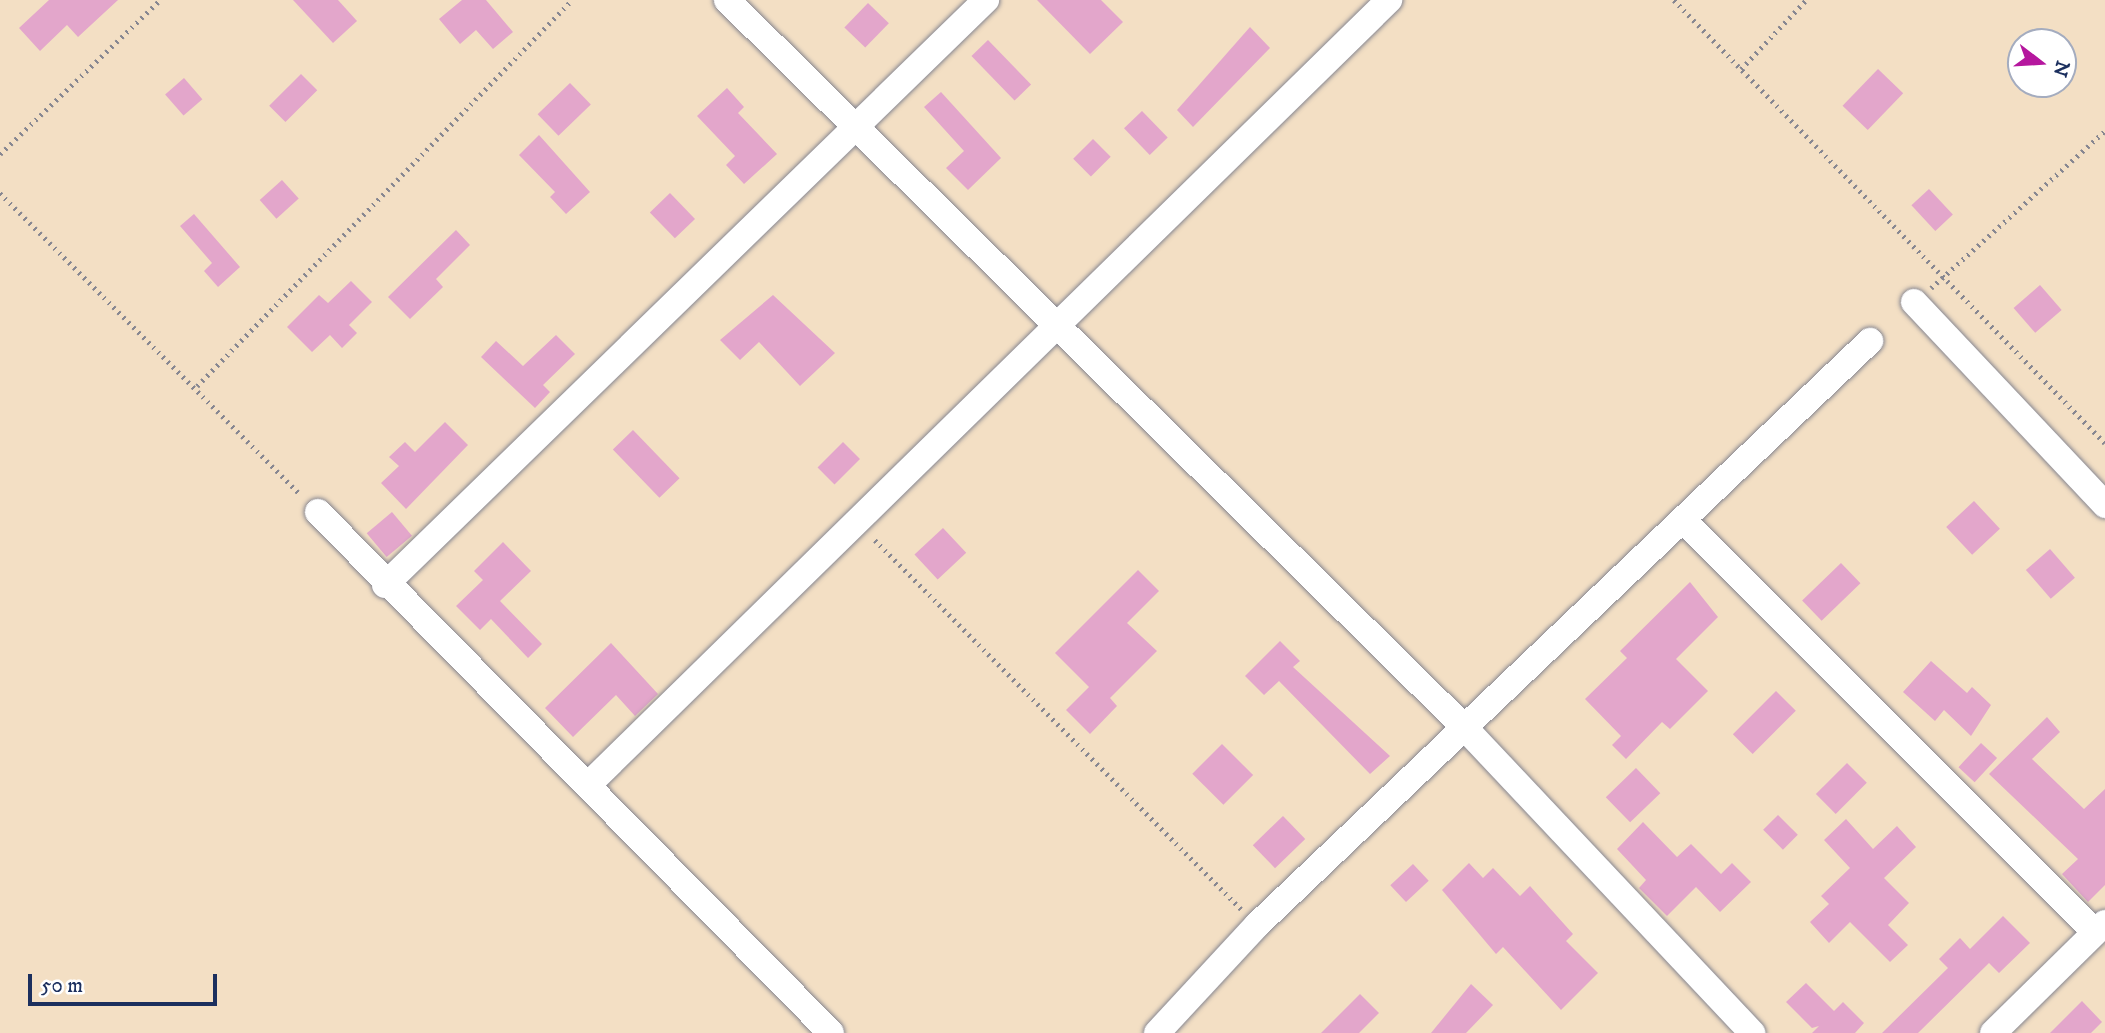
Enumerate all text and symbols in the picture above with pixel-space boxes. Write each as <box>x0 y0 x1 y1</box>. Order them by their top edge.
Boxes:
north arrow <box>2007 28 2077 98</box>
text: N <box>2047 58 2074 80</box>
scale bar <box>32 960 220 1004</box>
text: 50 m <box>41 973 83 999</box>

